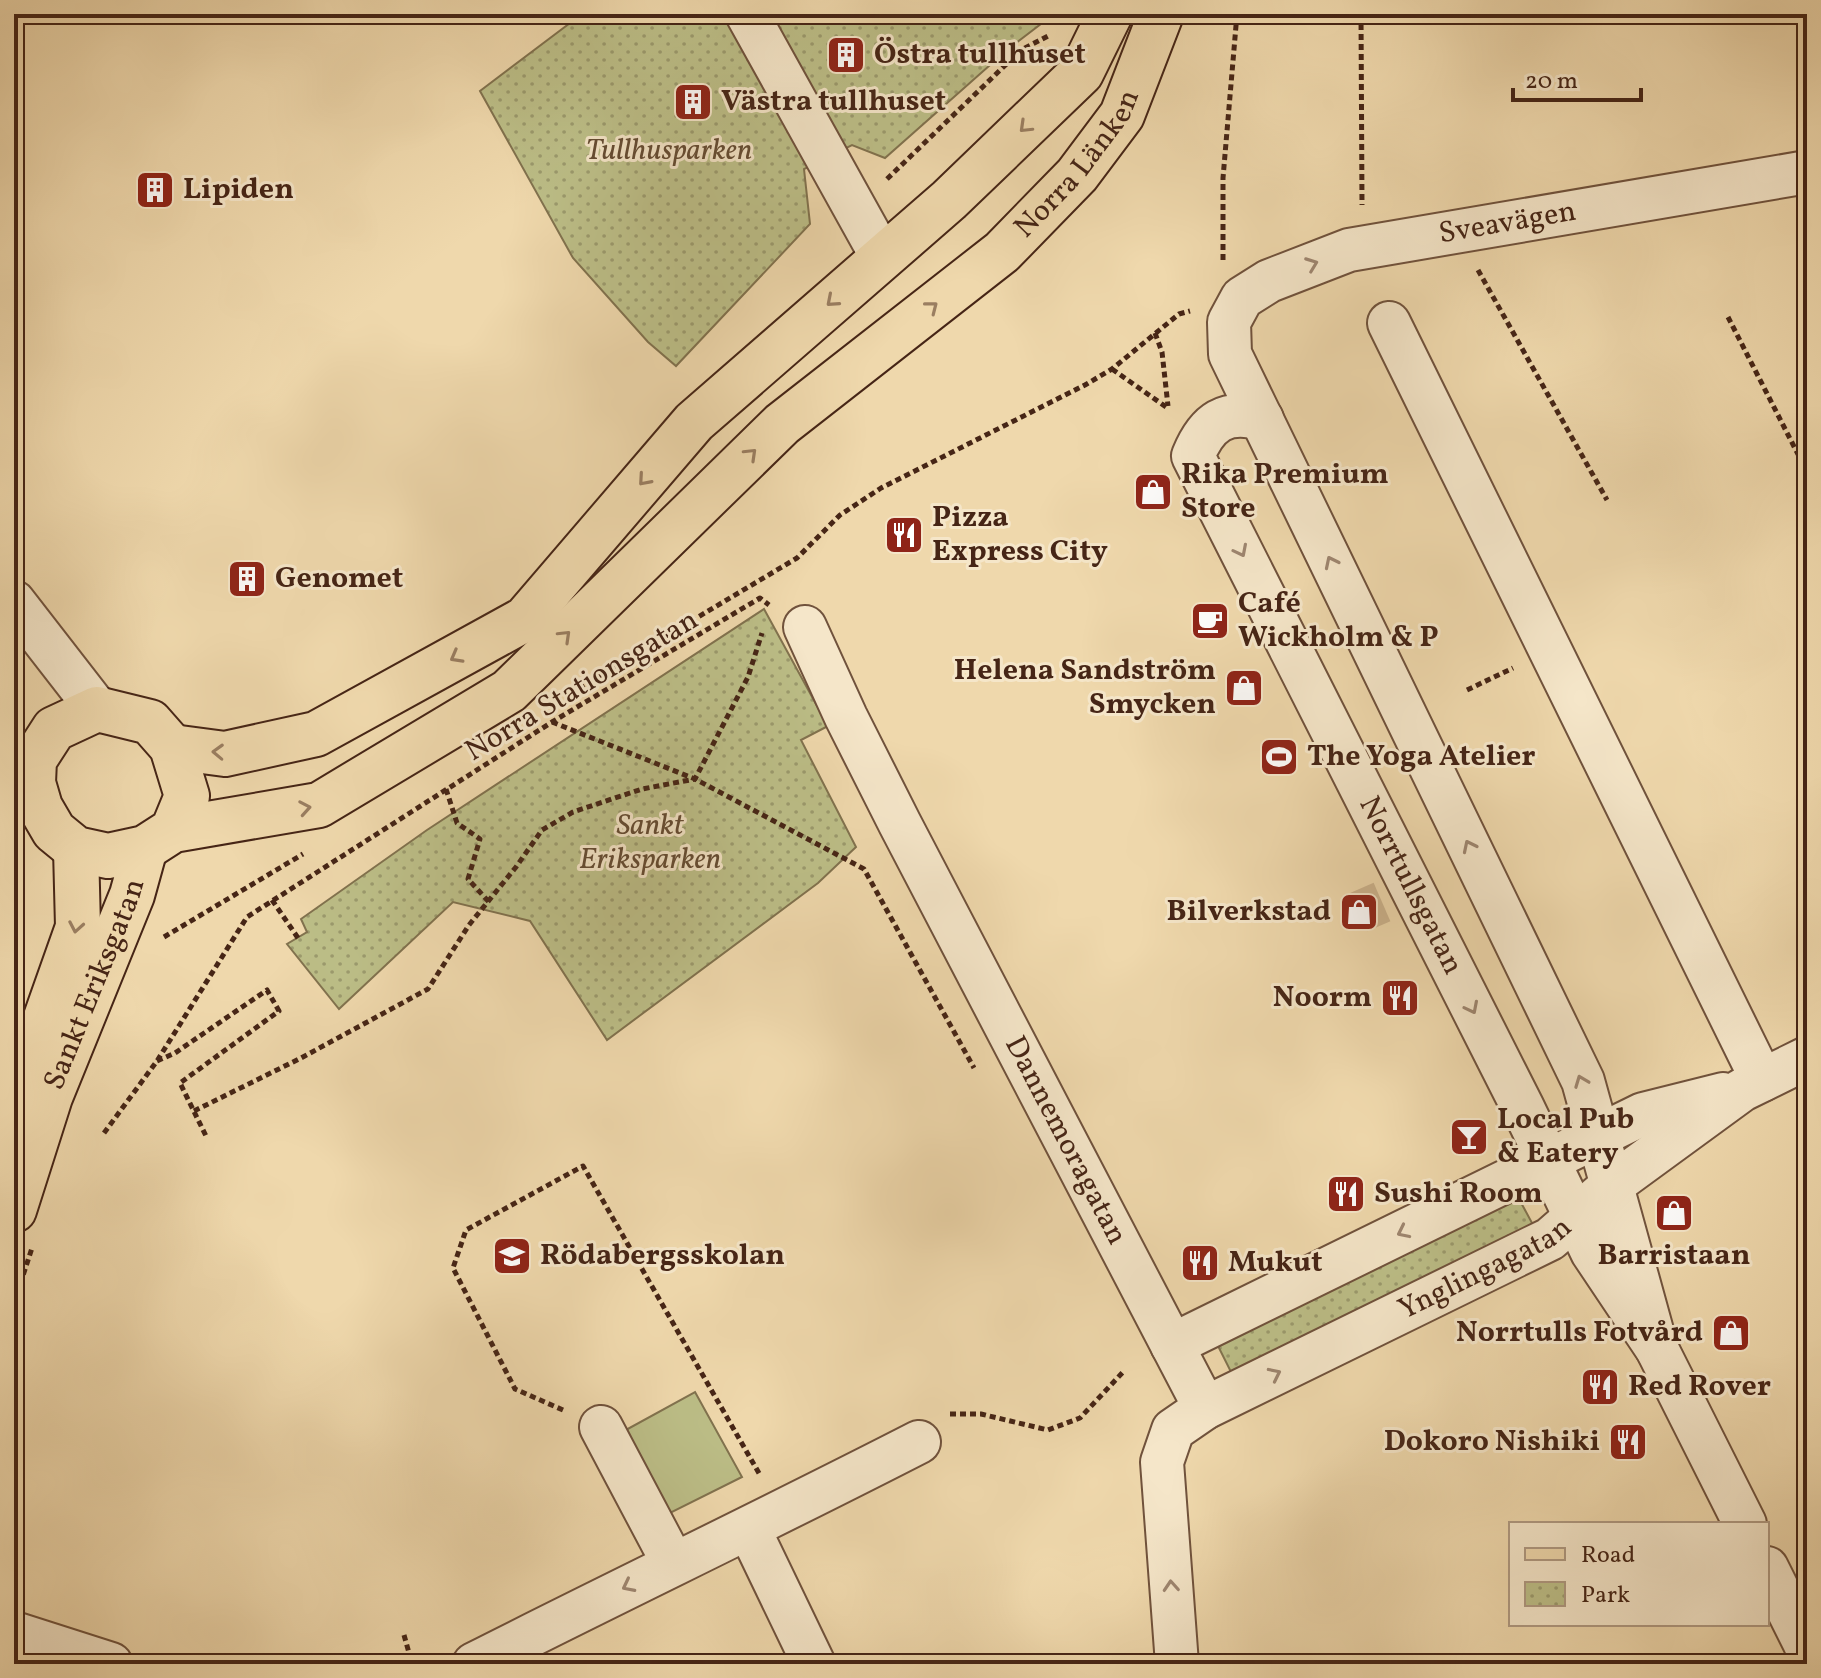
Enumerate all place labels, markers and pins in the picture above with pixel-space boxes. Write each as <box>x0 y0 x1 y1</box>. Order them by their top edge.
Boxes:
building icon: Östra tullhuset <box>825 34 867 76</box>
place label: Östra tullhuset <box>874 34 1086 76</box>
building icon: Västra tullhuset <box>672 81 714 123</box>
place label: Västra tullhuset <box>721 81 946 123</box>
building icon: Lipiden <box>134 169 176 211</box>
place label: Lipiden <box>183 169 294 211</box>
place label: Rika Premium Store <box>1181 454 1389 530</box>
shop icon: Rika Premium Store <box>1132 471 1174 513</box>
place label: Pizza Express City <box>932 497 1108 573</box>
restaurant icon: Pizza Express City <box>883 514 925 556</box>
building icon: Genomet <box>226 558 268 600</box>
place label: Genomet <box>275 558 403 600</box>
place label: Café Wickholm & P <box>1238 583 1439 659</box>
cafe icon: Café Wickholm & P <box>1189 600 1231 642</box>
place label: Helena Sandström Smycken <box>954 650 1216 726</box>
shop icon: Helena Sandström Smycken <box>1223 667 1265 709</box>
sports icon: The Yoga Atelier <box>1258 736 1300 778</box>
place label: The Yoga Atelier <box>1307 736 1536 778</box>
place label: Bilverkstad <box>1167 891 1331 933</box>
shop icon: Bilverkstad <box>1338 891 1380 933</box>
place label: Noorm <box>1273 977 1372 1019</box>
restaurant icon: Noorm <box>1379 977 1421 1019</box>
place label: Local Pub & Eatery <box>1497 1099 1634 1175</box>
bar icon: Local Pub & Eatery <box>1448 1116 1490 1158</box>
restaurant icon: Sushi Room <box>1325 1173 1367 1215</box>
place label: Sushi Room <box>1374 1173 1543 1215</box>
shop icon: Barristaan <box>1653 1192 1695 1234</box>
school or university icon: Rödabergsskolan <box>491 1235 533 1277</box>
place label: Rödabergsskolan <box>540 1235 785 1277</box>
place label: Barristaan <box>1598 1235 1750 1277</box>
restaurant icon: Mukut <box>1179 1242 1221 1284</box>
place label: Mukut <box>1228 1242 1322 1284</box>
place label: Norrtulls Fotvård <box>1456 1312 1703 1354</box>
shop icon: Norrtulls Fotvård <box>1710 1312 1752 1354</box>
restaurant icon: Red Rover <box>1579 1366 1621 1408</box>
place label: Red Rover <box>1628 1366 1771 1408</box>
place label: Dokoro Nishiki <box>1384 1421 1600 1463</box>
restaurant icon: Dokoro Nishiki <box>1607 1421 1649 1463</box>

